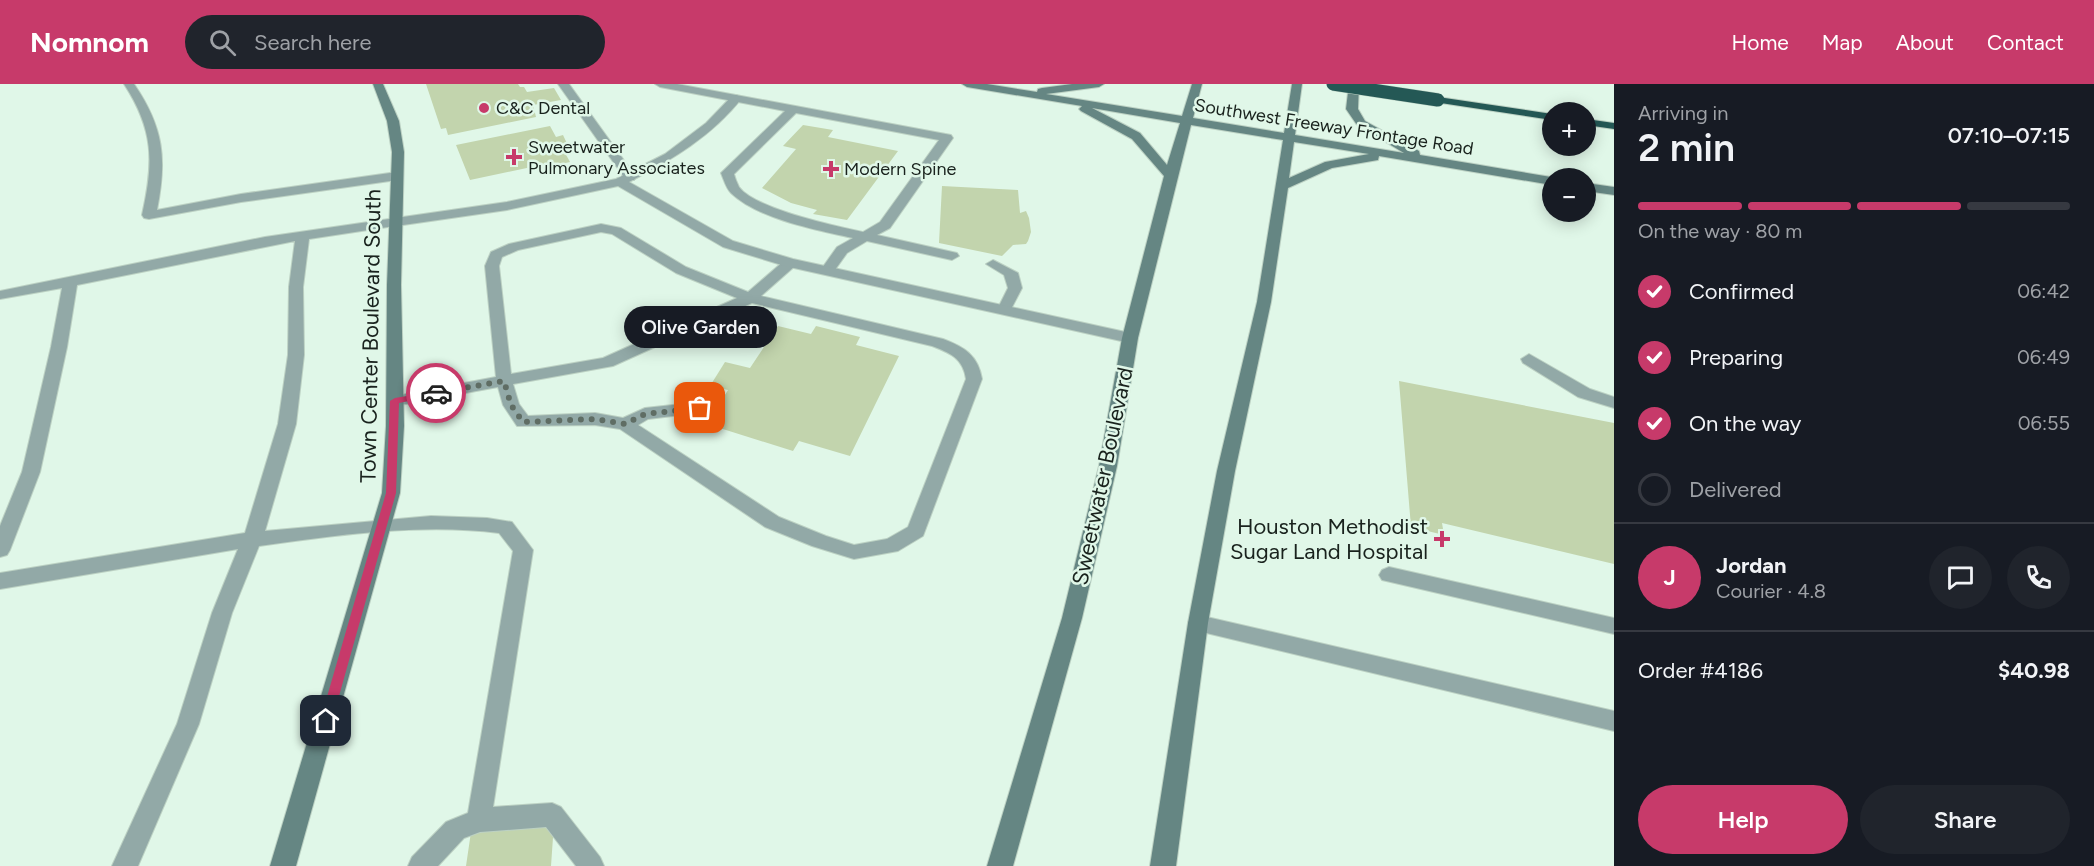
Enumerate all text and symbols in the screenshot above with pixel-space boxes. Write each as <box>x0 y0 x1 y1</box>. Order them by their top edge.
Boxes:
search box <box>185 15 605 69</box>
text: Nomnom <box>30 25 149 59</box>
icon: search <box>206 26 239 59</box>
text: Search here <box>254 29 371 56</box>
text: Home <box>1732 30 1789 55</box>
text: Map <box>1822 30 1863 55</box>
text: About <box>1896 30 1954 55</box>
text: Contact <box>1987 30 2064 55</box>
street label: Southwest Freeway Frontage Road <box>1193 94 1475 160</box>
place label: C&C Dental <box>496 97 590 119</box>
marker: C&C Dental <box>477 101 491 115</box>
text: Arriving in <box>1638 101 1728 125</box>
map controls <box>1542 102 1596 222</box>
button: + <box>1542 102 1596 156</box>
text: 07:10–07:15 <box>1948 122 2070 149</box>
text: 2 min <box>1638 124 1735 171</box>
place label: Sweetwater Pulmonary Associates <box>528 136 705 179</box>
marker: Sweetwater Pulmonary Associates <box>505 148 523 166</box>
place label: Modern Spine <box>844 158 957 180</box>
marker: Modern Spine <box>822 160 840 178</box>
button: − <box>1542 168 1596 222</box>
street label: Town Center Boulevard South <box>354 189 387 483</box>
text: On the way · 80 m <box>1638 219 1802 243</box>
icon: check <box>1638 275 1671 308</box>
text: Confirmed <box>1689 278 1794 305</box>
text: 06:42 <box>2017 279 2070 303</box>
callout: Olive Garden <box>624 306 777 348</box>
text: Olive Garden <box>641 315 760 339</box>
icon: check <box>1638 341 1671 374</box>
text: Preparing <box>1689 344 1783 371</box>
text: 06:49 <box>2017 345 2070 369</box>
courier <box>406 363 466 423</box>
street label: Sweetwater Boulevard <box>1066 365 1139 587</box>
icon: car <box>420 377 453 410</box>
pin <box>674 382 725 433</box>
icon: bag <box>683 391 716 424</box>
icon: check <box>1638 407 1671 440</box>
text: On the way <box>1689 410 1801 437</box>
text: 06:55 <box>2018 411 2070 435</box>
text: Delivered <box>1689 476 1782 503</box>
place label: Houston Methodist Sugar Land Hospital <box>1230 513 1428 565</box>
marker: Houston Methodist Sugar Land Hospital <box>1433 530 1451 548</box>
button: chat <box>1929 546 1992 609</box>
button: phone <box>2007 546 2070 609</box>
text: Jordan <box>1716 552 1787 579</box>
text: J <box>1663 564 1676 591</box>
text: Courier · 4.8 <box>1716 579 1826 603</box>
text: Order #4186 <box>1638 657 1763 684</box>
text: $40.98 <box>1998 657 2070 684</box>
pin <box>300 695 351 746</box>
icon: home <box>309 704 342 737</box>
button: Help <box>1638 785 1848 854</box>
button: Share <box>1860 785 2070 854</box>

